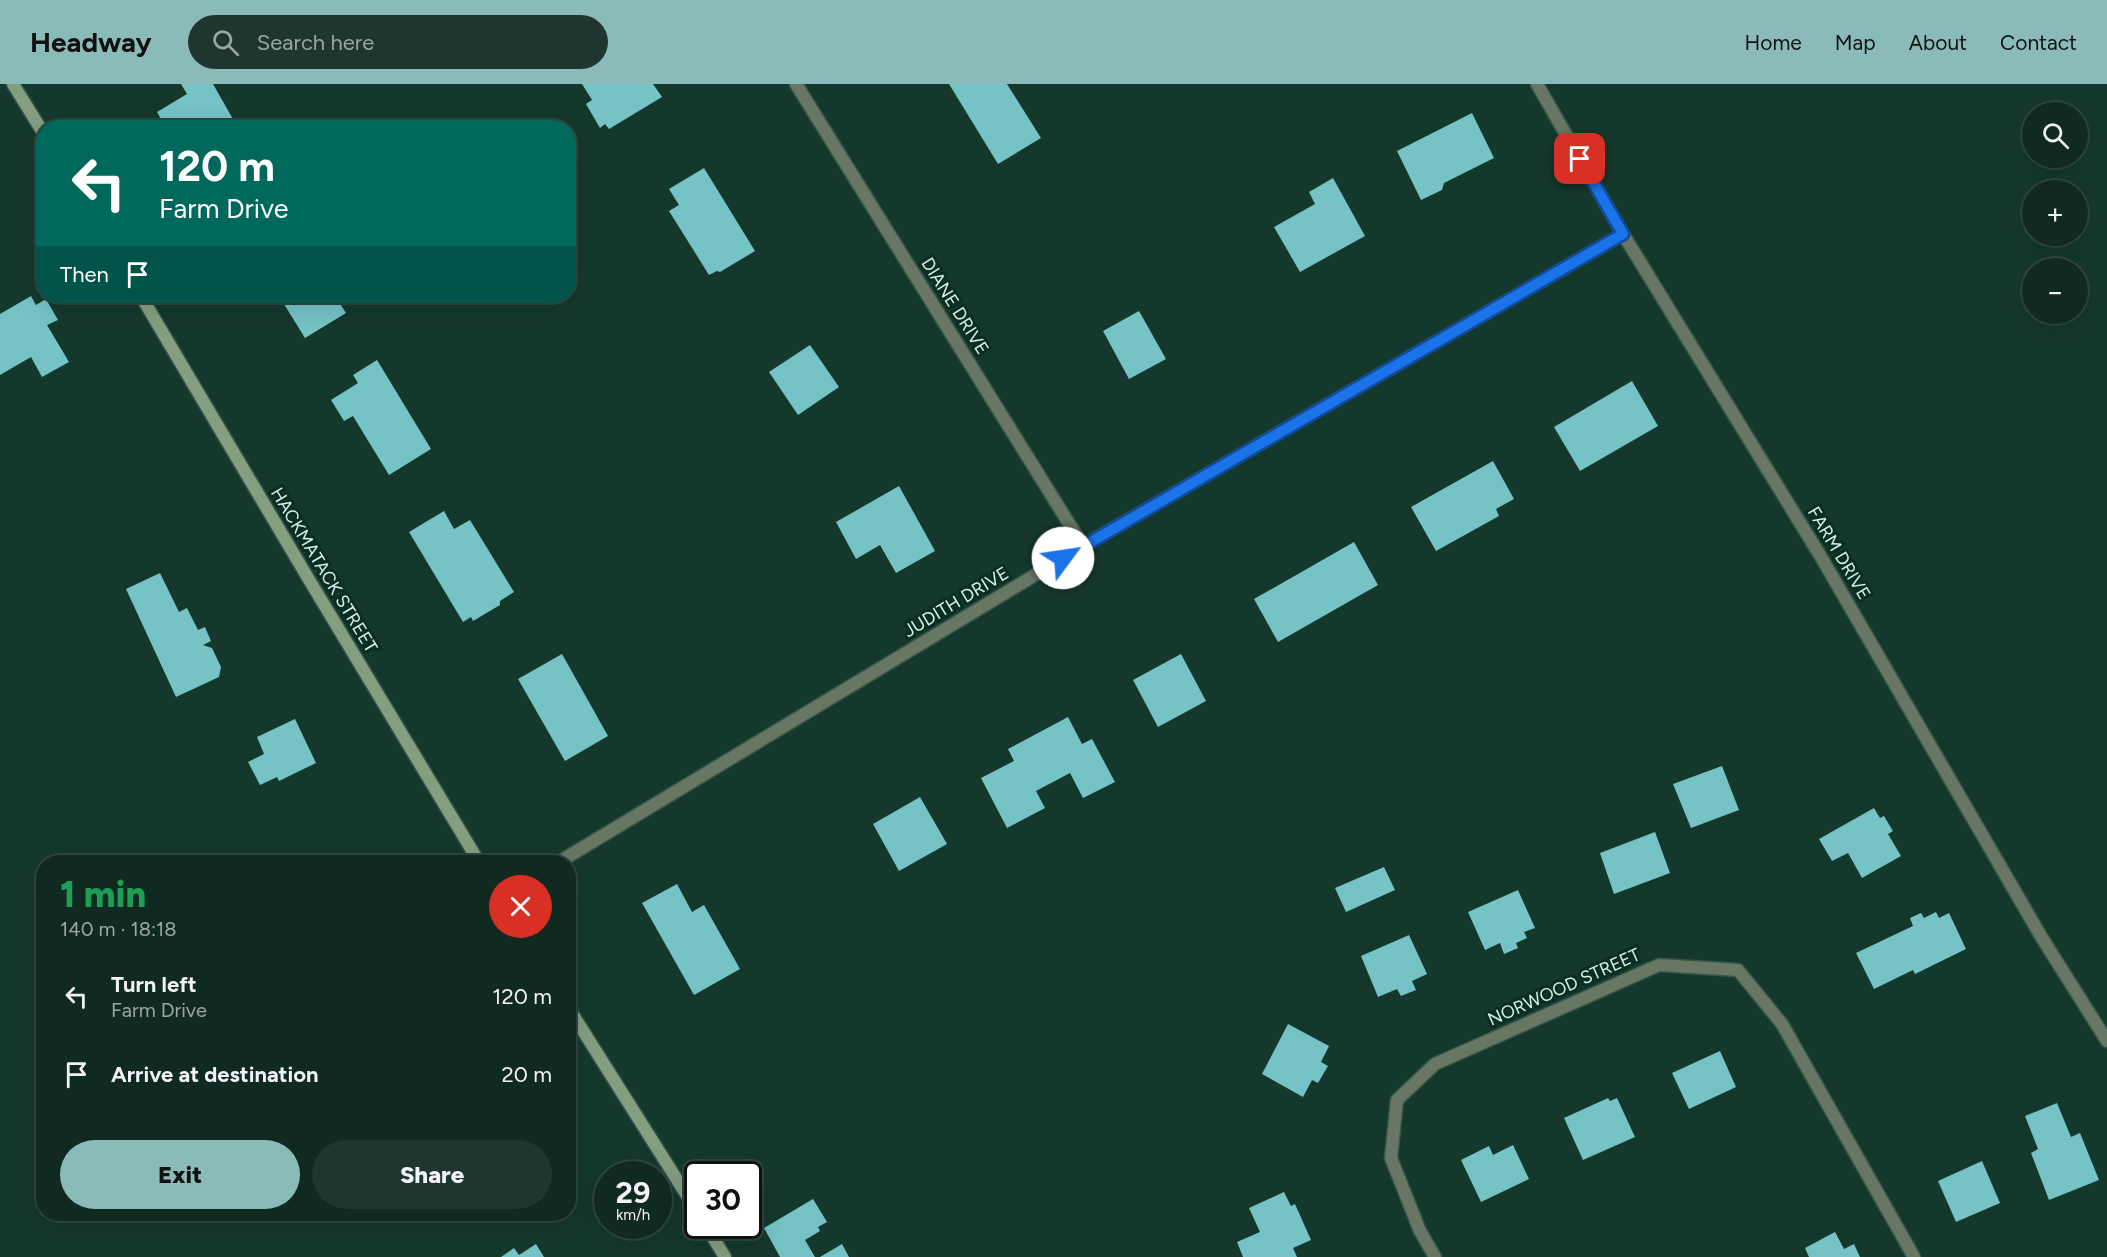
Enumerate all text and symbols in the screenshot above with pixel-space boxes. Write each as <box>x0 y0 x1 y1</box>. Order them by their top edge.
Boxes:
search box <box>188 15 608 69</box>
text: Headway <box>30 25 152 59</box>
icon: search <box>209 26 242 59</box>
text: Search here <box>257 29 374 56</box>
text: Home <box>1745 30 1802 55</box>
text: Map <box>1835 30 1876 55</box>
text: About <box>1909 30 1967 55</box>
text: Contact <box>2000 30 2077 55</box>
map controls <box>2022 102 2088 324</box>
button: search <box>2022 102 2088 168</box>
pin <box>1554 133 1605 184</box>
text: 120 m <box>159 141 275 192</box>
icon: arrive <box>1563 142 1596 175</box>
icon: left <box>60 144 138 222</box>
button: + <box>2022 180 2088 246</box>
text: Farm Drive <box>159 192 288 225</box>
street label: DIANE DRIVE <box>916 253 994 359</box>
icon: arrive <box>121 258 154 291</box>
button: − <box>2022 258 2088 324</box>
text: Then <box>60 261 109 288</box>
street label: HACKMATACK STREET <box>266 483 382 657</box>
street label: FARM DRIVE <box>1803 503 1875 603</box>
position arrow <box>1031 526 1095 590</box>
street label: JUDITH DRIVE <box>899 562 1013 642</box>
text: 1 min <box>60 873 146 916</box>
button: close <box>489 875 552 938</box>
text: 140 m · 18:18 <box>60 917 177 941</box>
street label: NORWOOD STREET <box>1484 943 1644 1031</box>
text: Turn left <box>111 971 197 998</box>
icon: left <box>60 980 93 1013</box>
text: 120 m <box>492 983 552 1010</box>
text: Farm Drive <box>111 998 207 1022</box>
icon: arrive <box>60 1058 93 1091</box>
text: Arrive at destination <box>111 1061 319 1088</box>
text: 20 m <box>501 1061 552 1088</box>
button: Exit <box>60 1140 300 1209</box>
button: Share <box>312 1140 552 1209</box>
speed limit sign: 30 <box>684 1161 762 1239</box>
text: 29 <box>616 1174 650 1211</box>
text: km/h <box>616 1206 650 1224</box>

